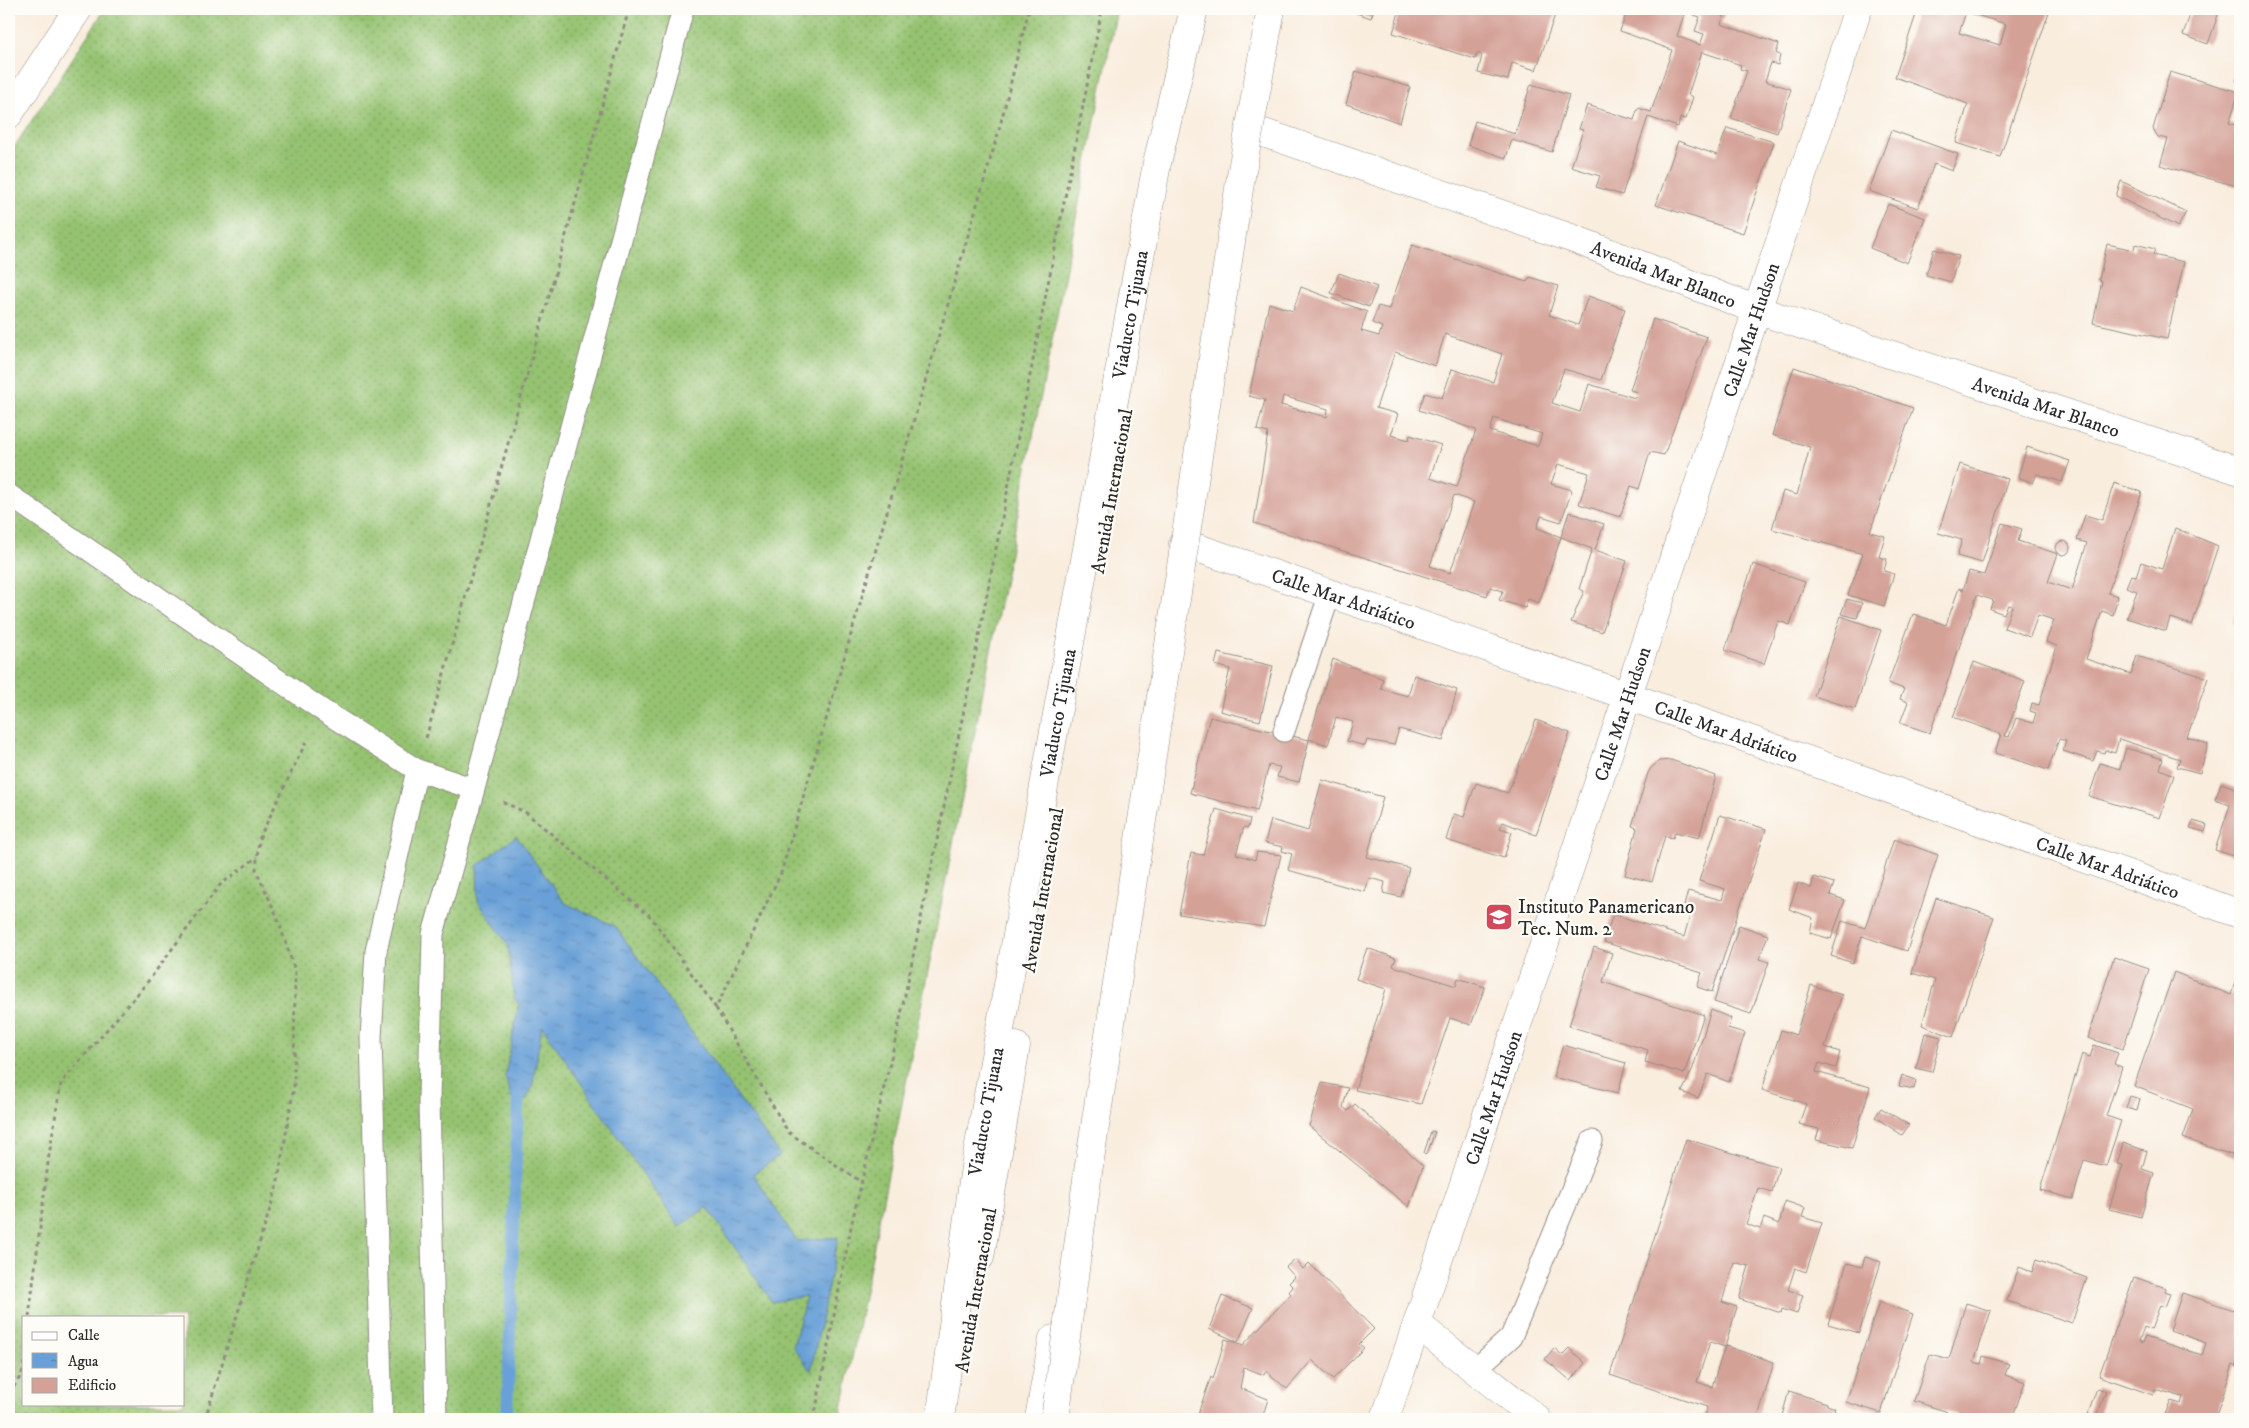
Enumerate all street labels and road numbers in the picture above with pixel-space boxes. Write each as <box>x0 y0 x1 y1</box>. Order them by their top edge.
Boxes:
street label: Avenida Mar Blanco <box>1587 237 1739 314</box>
street label: Viaducto Tijuana <box>1108 248 1154 382</box>
street label: Calle Mar Hudson <box>1719 260 1785 400</box>
street label: Avenida Mar Blanco <box>1969 373 2122 443</box>
street label: Avenida Internacional <box>1087 407 1138 576</box>
street label: Calle Mar Adriático <box>1268 564 1418 635</box>
street label: Calle Mar Hudson <box>1590 644 1656 784</box>
street label: Viaducto Tijuana <box>1036 647 1082 780</box>
street label: Calle Mar Adriático <box>1651 696 1801 769</box>
street label: Avenida Internacional <box>1018 806 1069 975</box>
street label: Calle Mar Adriático <box>2033 832 2182 904</box>
street label: Calle Mar Hudson <box>1461 1028 1528 1168</box>
street label: Viaducto Tijuana <box>964 1045 1009 1178</box>
street label: Avenida Internacional <box>951 1206 1002 1375</box>

